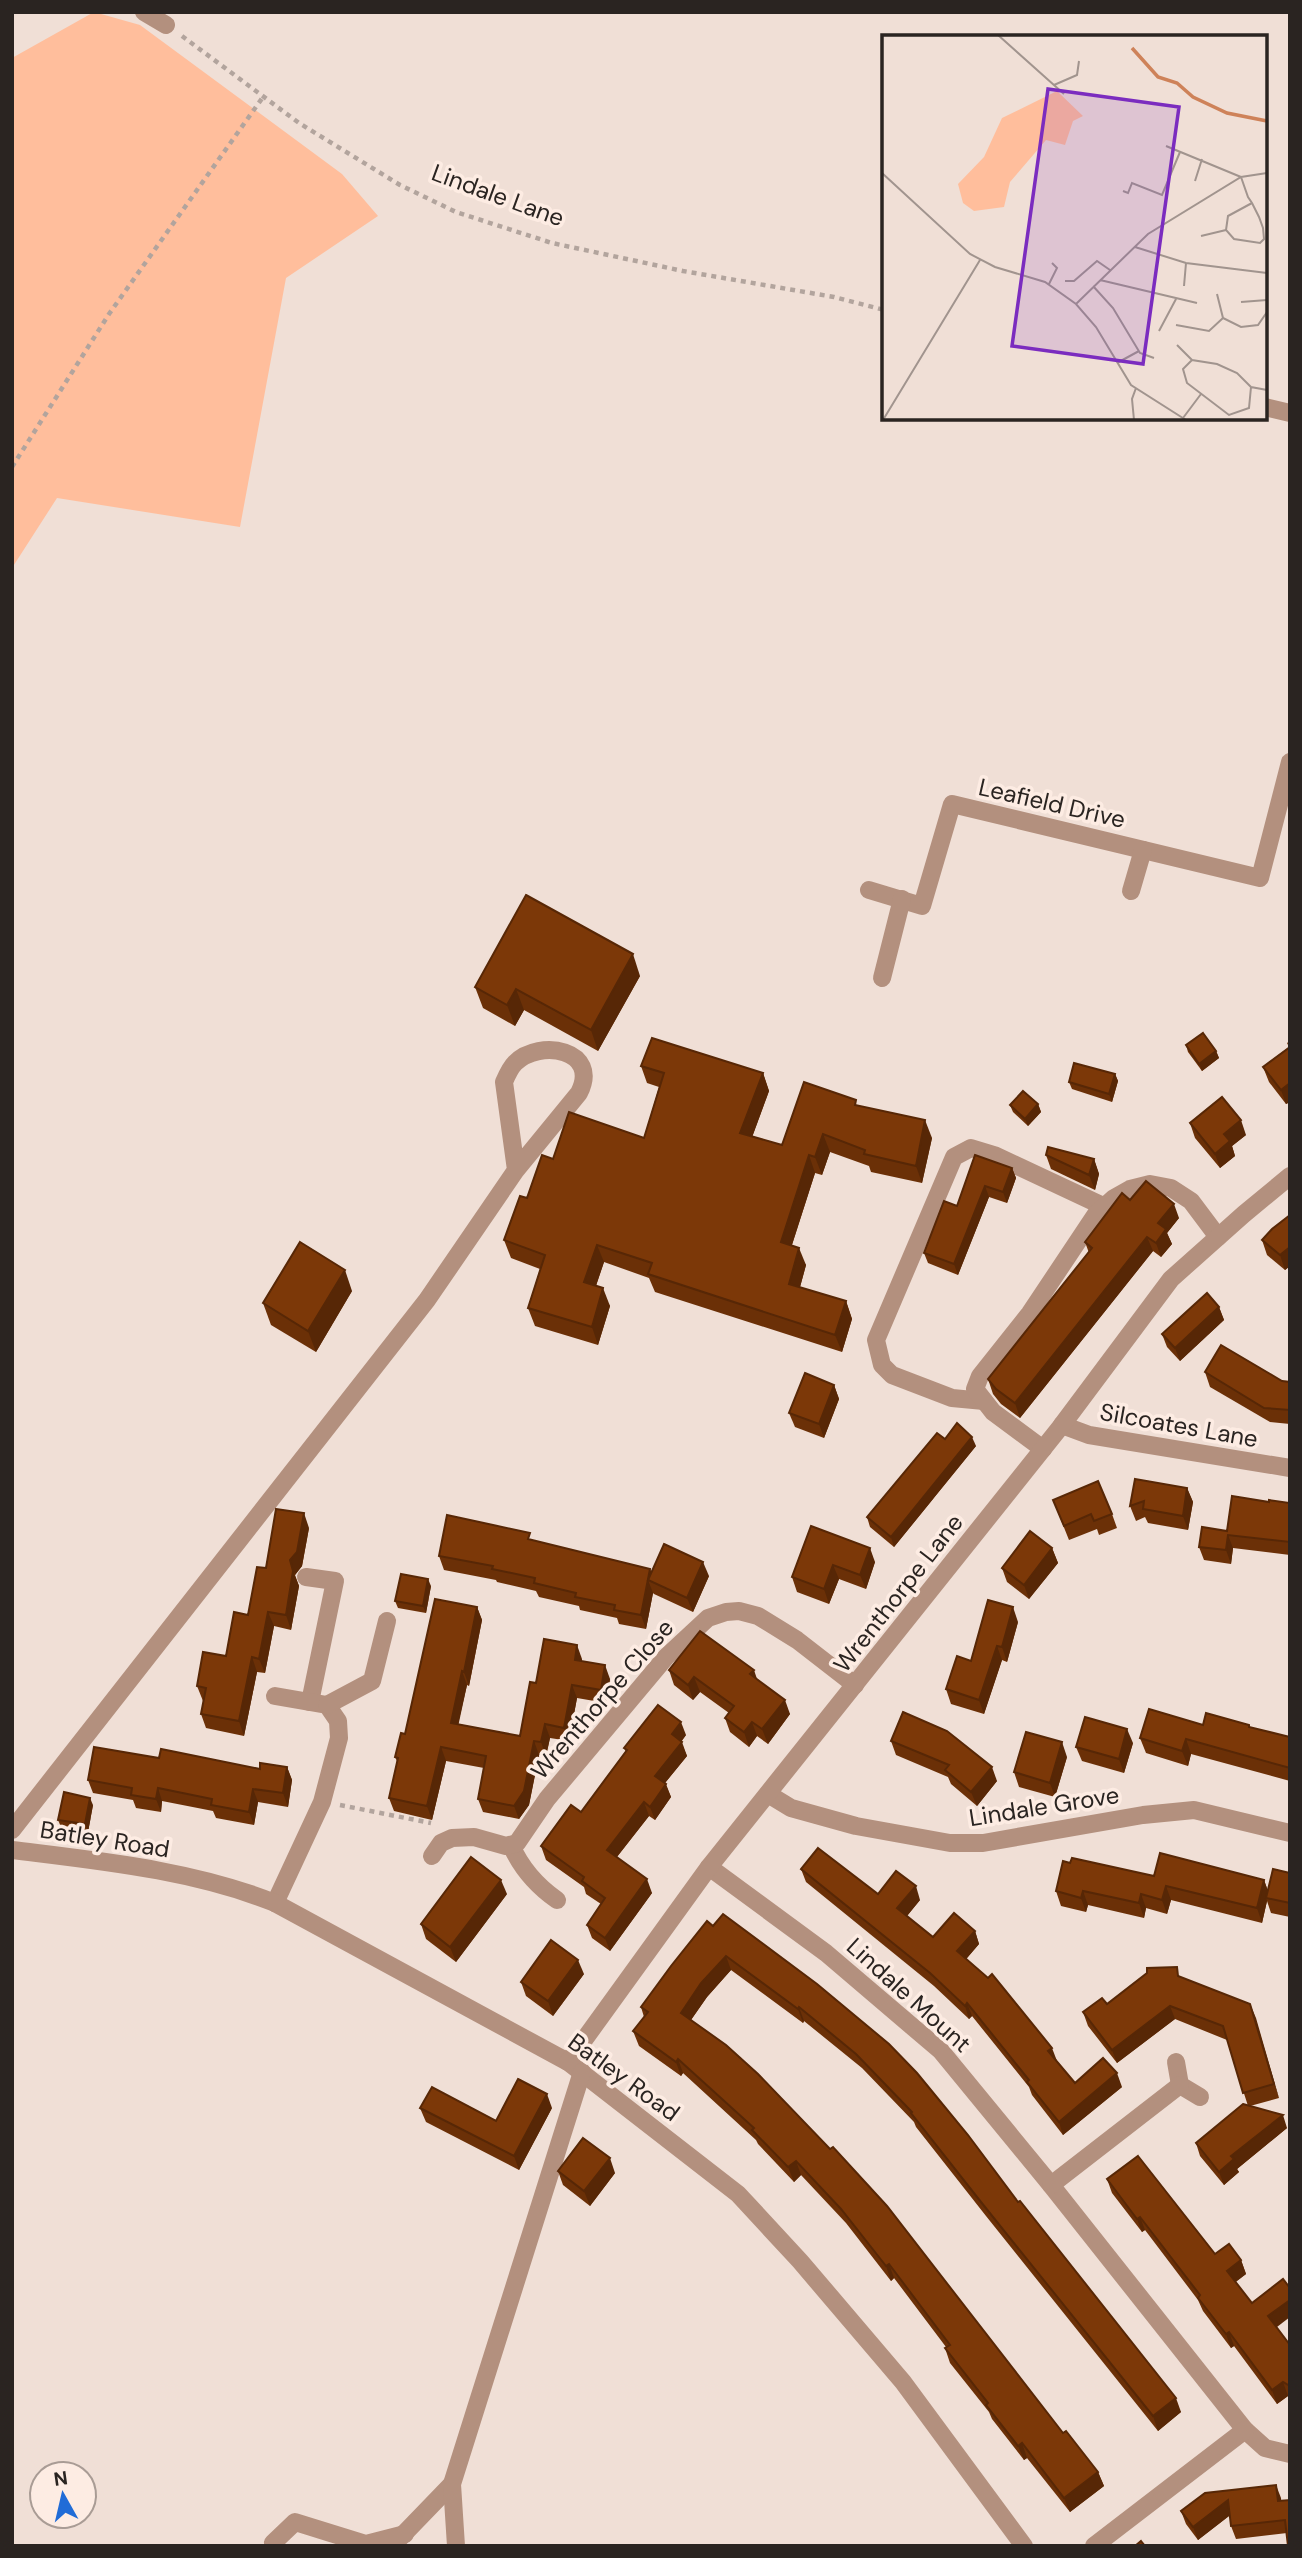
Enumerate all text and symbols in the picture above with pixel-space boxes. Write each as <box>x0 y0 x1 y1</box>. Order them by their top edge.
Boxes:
inset map <box>882 35 1267 420</box>
street label: Lindale Lane <box>427 157 569 233</box>
street label: Leafield Drive <box>976 771 1128 835</box>
street label: Silcoates Lane <box>1098 1396 1260 1454</box>
street label: Wrenthorpe Lane <box>826 1507 970 1679</box>
street label: Wrenthorpe Close <box>524 1612 680 1786</box>
street label: Lindale Grove <box>967 1779 1121 1833</box>
street label: Batley Road <box>38 1813 172 1865</box>
street label: Lindale Mount <box>840 1931 978 2059</box>
street label: Batley Road <box>562 2026 686 2128</box>
north arrow <box>28 2460 98 2530</box>
text: N <box>52 2465 69 2492</box>

